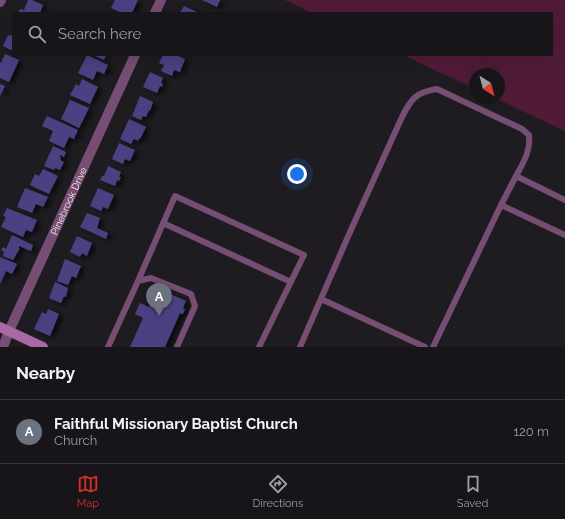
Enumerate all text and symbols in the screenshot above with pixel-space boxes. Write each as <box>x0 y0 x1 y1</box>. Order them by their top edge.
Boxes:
search box <box>12 12 553 56</box>
icon: search <box>26 23 48 45</box>
text: Search here <box>58 25 141 43</box>
north arrow <box>469 68 505 104</box>
your location <box>287 164 307 184</box>
street label: Pinebrook Drive <box>49 165 89 237</box>
pin: A <box>146 283 172 316</box>
text: Nearby <box>16 363 75 383</box>
text: Faithful Missionary Baptist Church <box>54 415 298 433</box>
text: A <box>25 424 33 439</box>
text: 120 m <box>513 424 549 439</box>
text: Church <box>54 433 97 448</box>
tab: Map <box>77 473 99 510</box>
tab: Directions <box>253 473 303 510</box>
tab: Saved <box>457 473 488 510</box>

